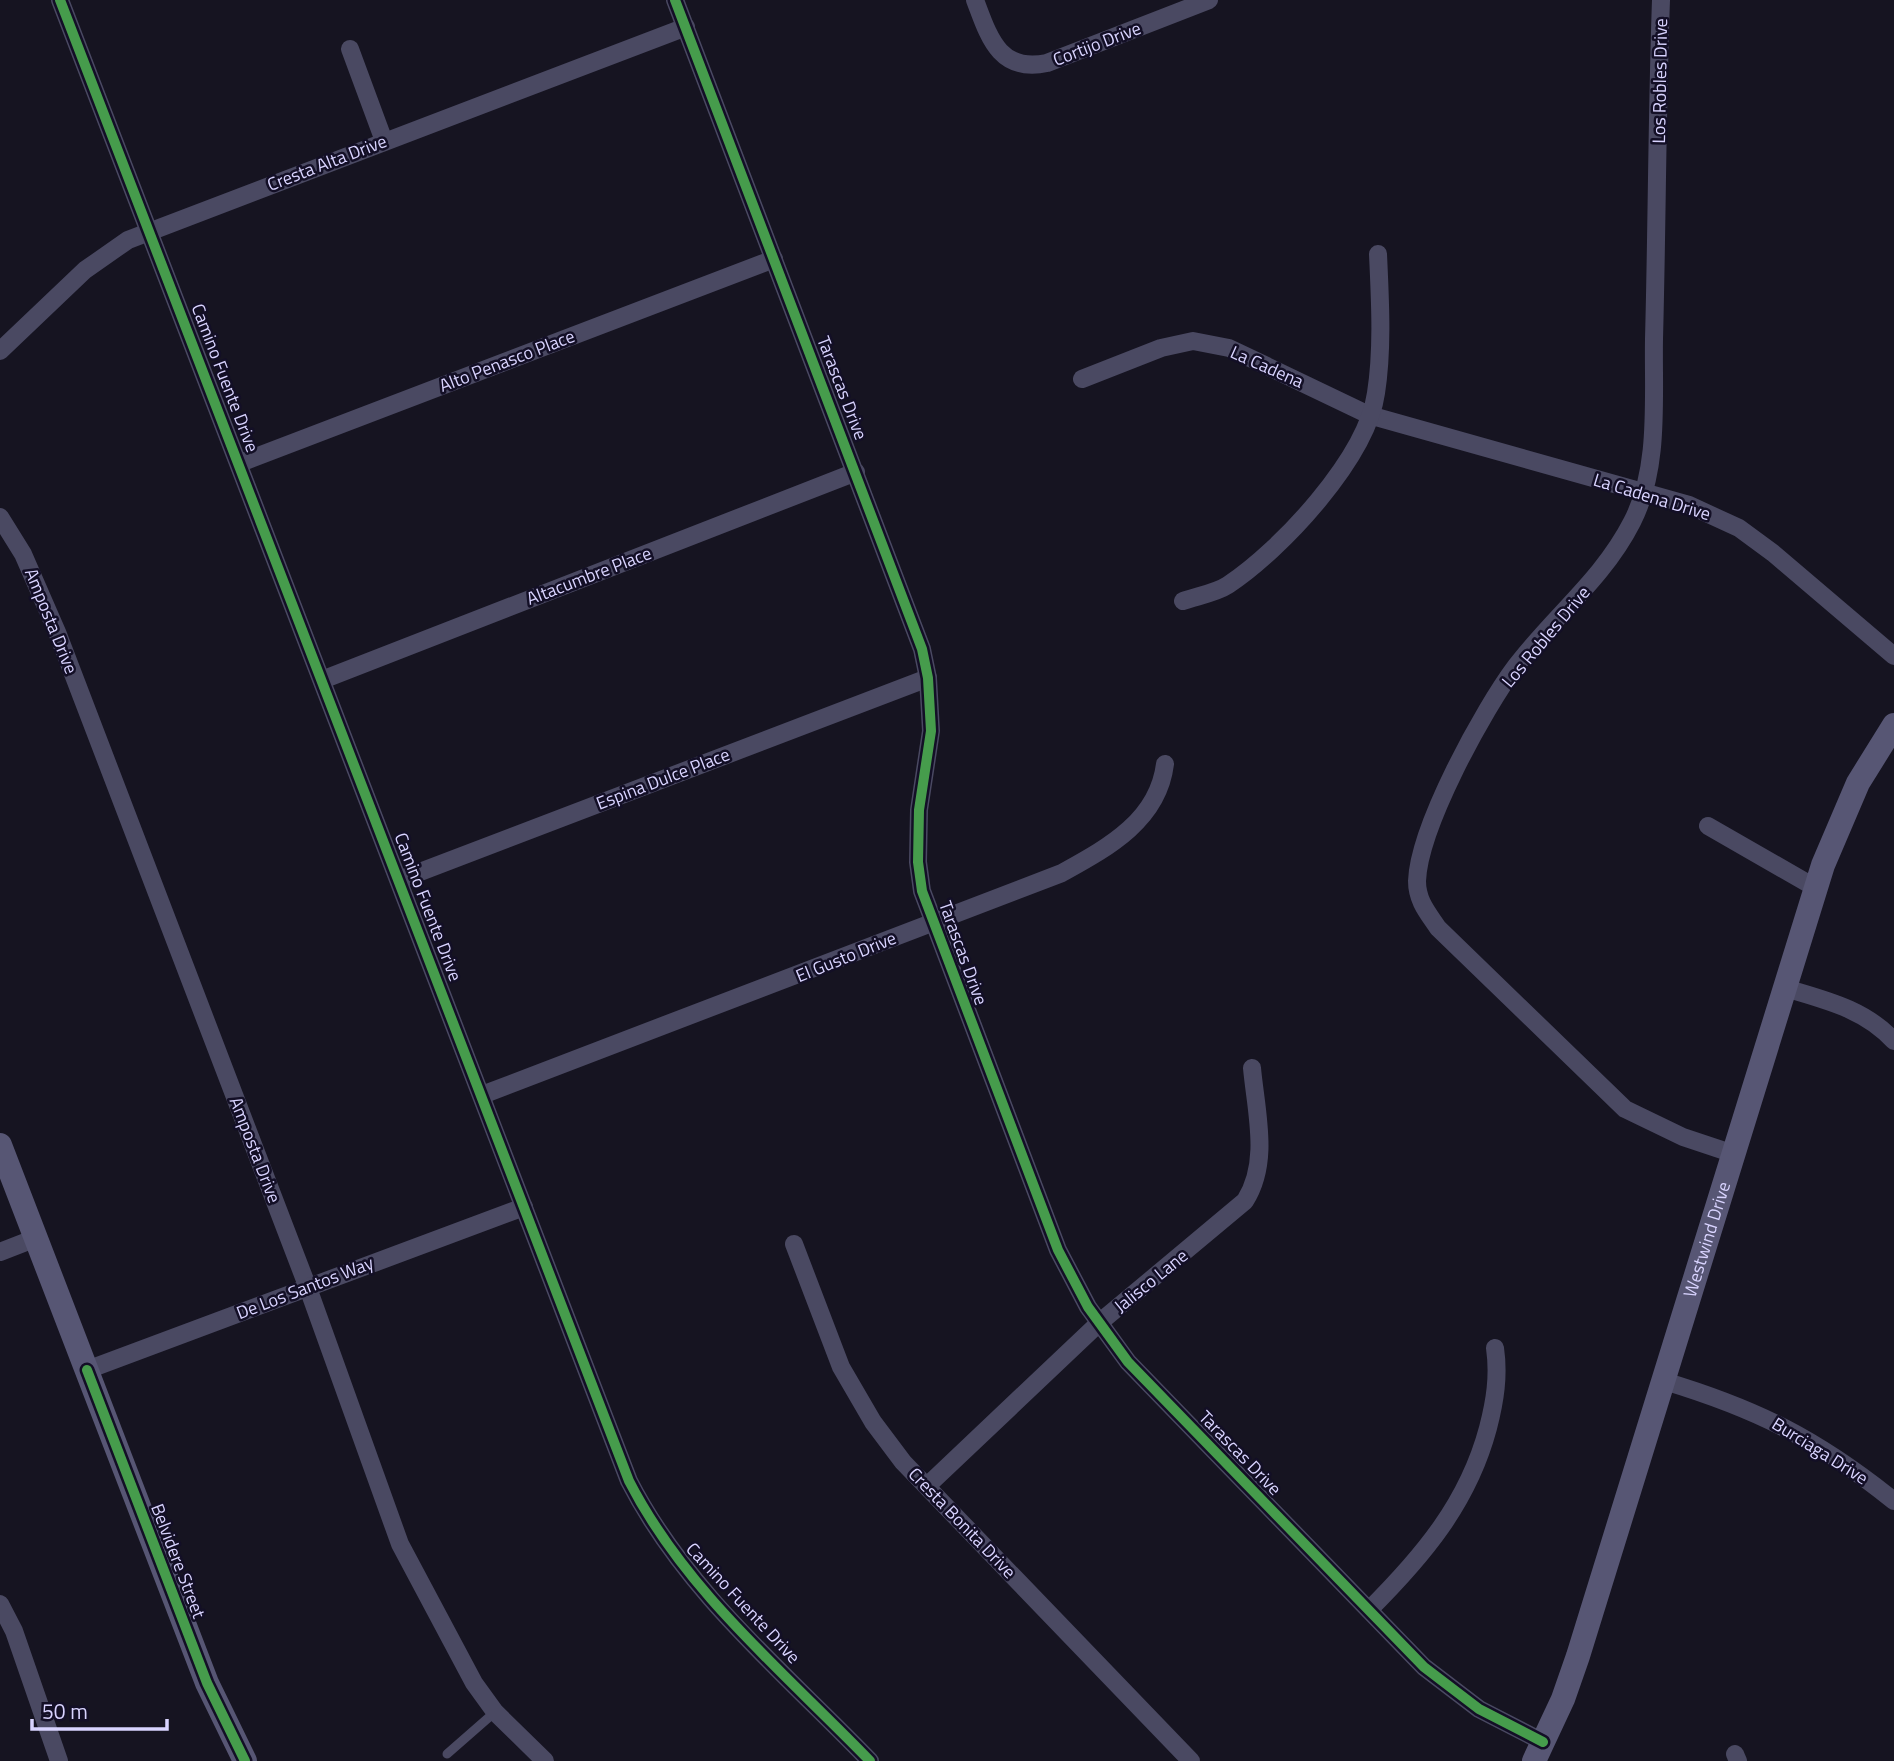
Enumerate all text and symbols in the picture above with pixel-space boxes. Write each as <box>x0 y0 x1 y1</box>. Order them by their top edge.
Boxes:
street label: Cortijo Drive <box>1049 14 1145 73</box>
street label: Los Robles Drive <box>1645 18 1674 144</box>
street label: Cresta Alta Drive <box>263 127 391 198</box>
street label: Camino Fuente Drive <box>185 300 266 456</box>
street label: Alto Penasco Place <box>435 322 579 399</box>
street label: Tarascas Drive <box>810 332 875 444</box>
street label: La Cadena <box>1226 338 1308 395</box>
street label: La Cadena Drive <box>1590 466 1714 527</box>
street label: Altacumbre Place <box>522 539 655 612</box>
street label: Amposta Drive <box>18 564 85 678</box>
street label: Los Robles Drive <box>1495 580 1596 693</box>
street label: Espina Dulce Place <box>592 741 734 816</box>
street label: Camino Fuente Drive <box>388 829 469 985</box>
street label: Tarascas Drive <box>932 897 995 1009</box>
street label: El Gusto Drive <box>791 924 900 989</box>
street label: Amposta Drive <box>223 1093 288 1207</box>
street label: Westwind Drive <box>1676 1178 1737 1300</box>
street label: Jalisco Lane <box>1108 1242 1193 1319</box>
street label: De Los Santos Way <box>232 1249 378 1326</box>
street label: Tarascas Drive <box>1193 1404 1288 1501</box>
street label: Burciaga Drive <box>1767 1410 1874 1491</box>
street label: Cresta Bonita Drive <box>902 1461 1023 1584</box>
street label: Belvidere Street <box>144 1499 213 1623</box>
street label: Camino Fuente Drive <box>680 1536 807 1669</box>
scale bar <box>32 1688 166 1732</box>
text: 50 m <box>42 1695 88 1727</box>

